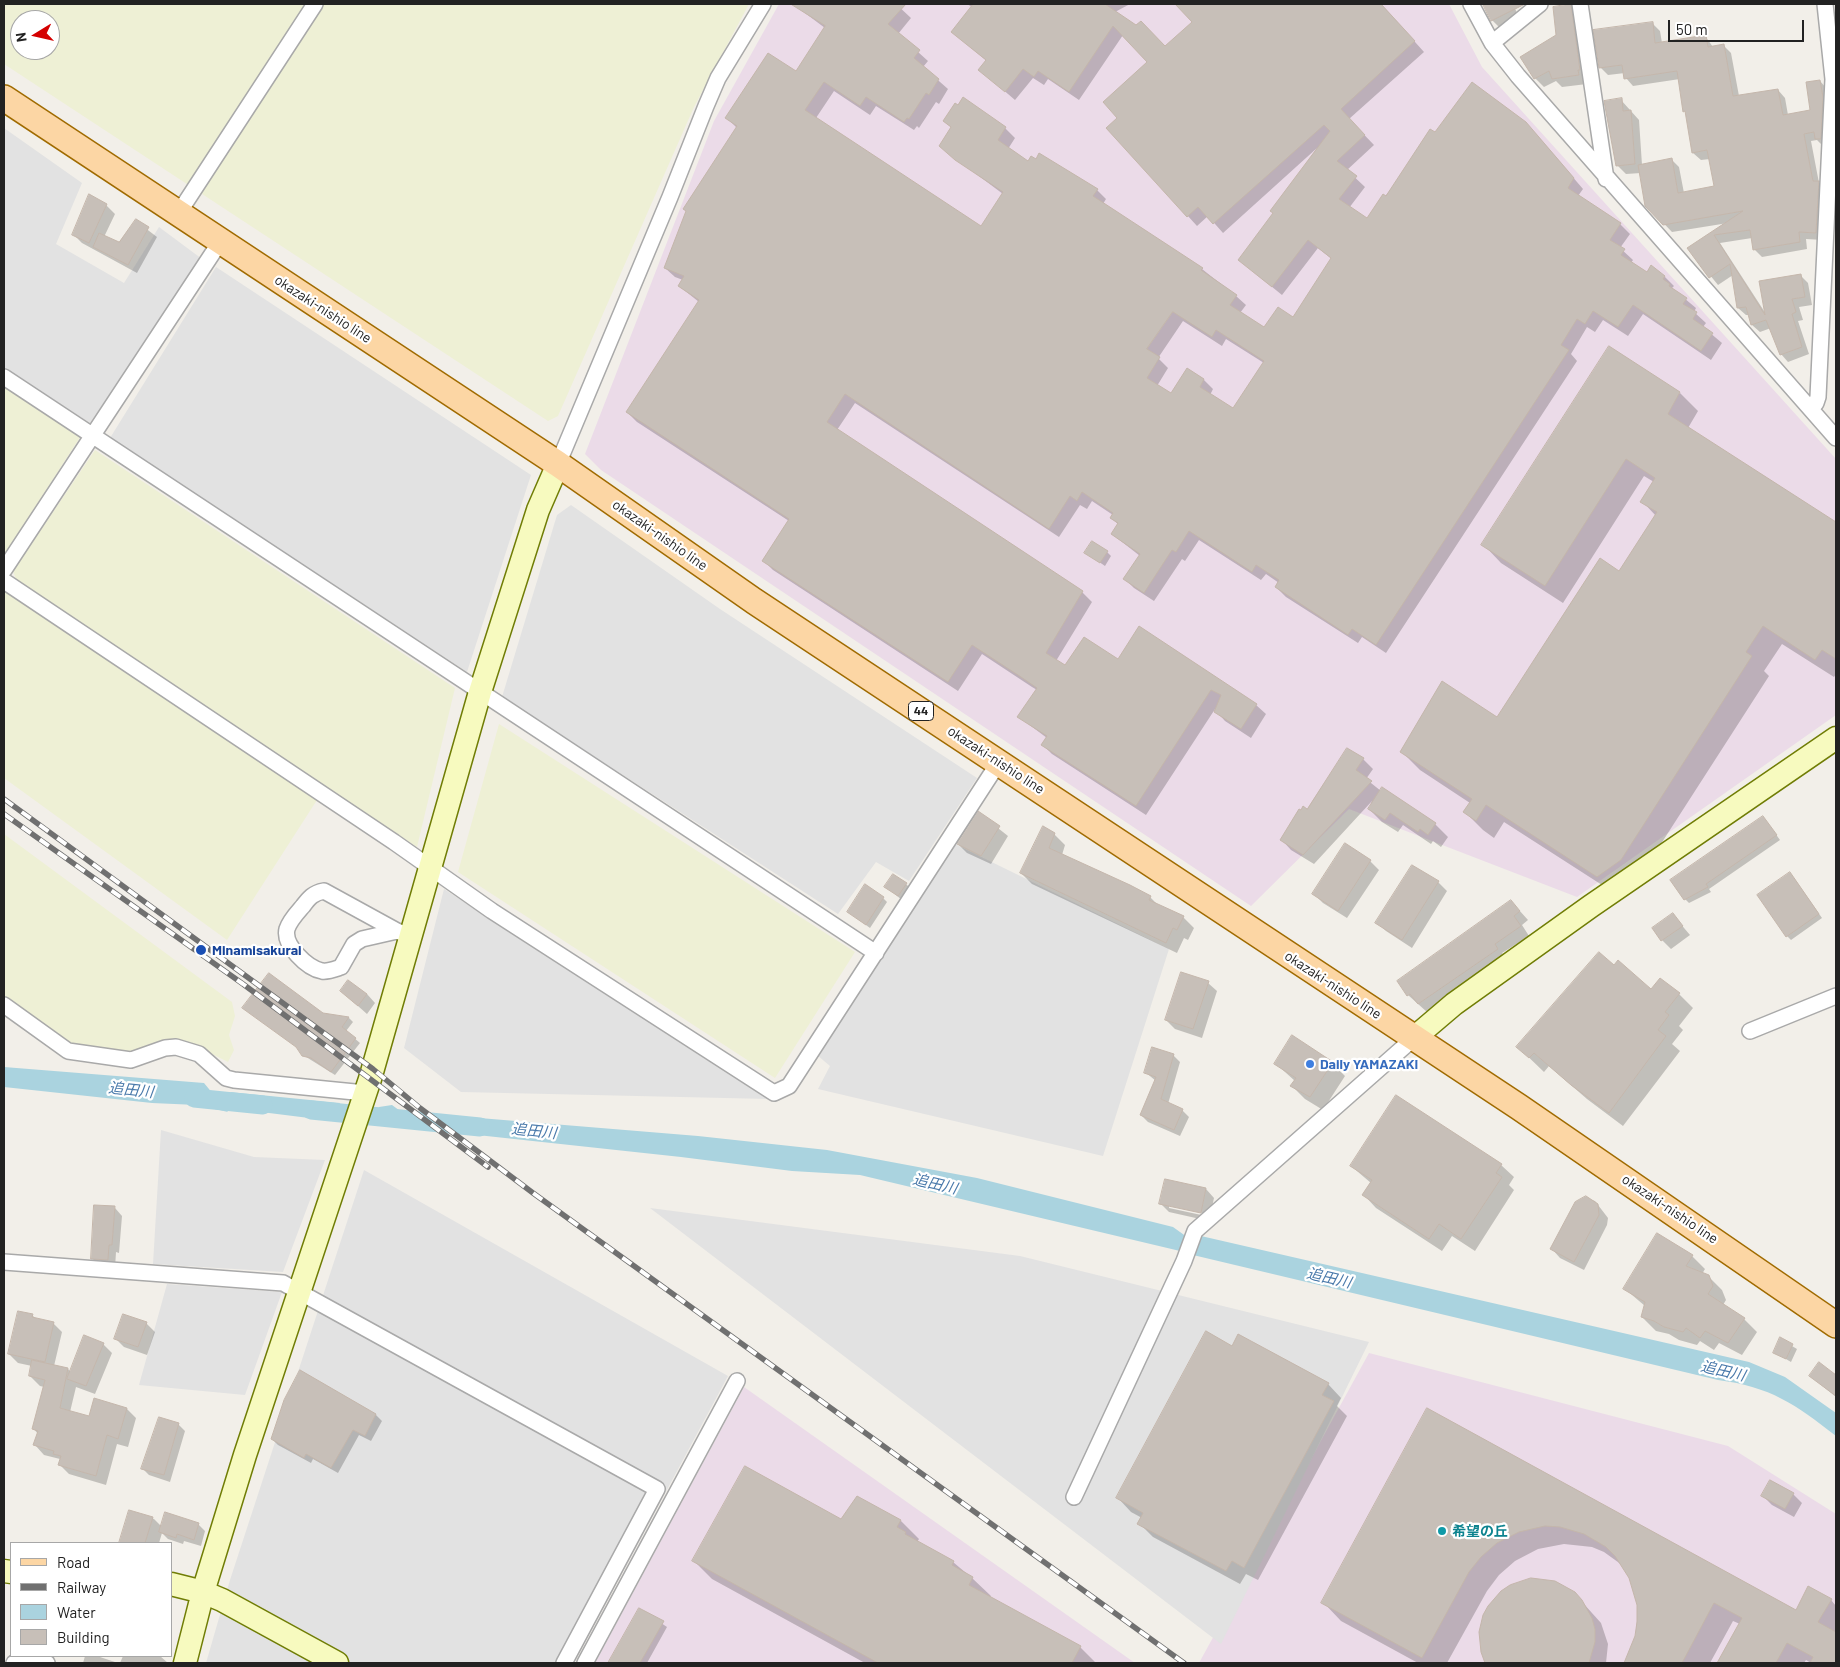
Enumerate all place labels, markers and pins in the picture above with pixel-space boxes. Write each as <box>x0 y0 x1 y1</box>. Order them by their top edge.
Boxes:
place label: Minamisakurai <box>212 942 302 958</box>
marker: Minamisakurai <box>194 943 208 957</box>
place label: Daily YAMAZAKI <box>1320 1056 1418 1072</box>
marker: Daily YAMAZAKI <box>1304 1058 1316 1070</box>
place label: 希望の丘 <box>1452 1523 1508 1539</box>
marker: 希望の丘 <box>1436 1525 1448 1537</box>

